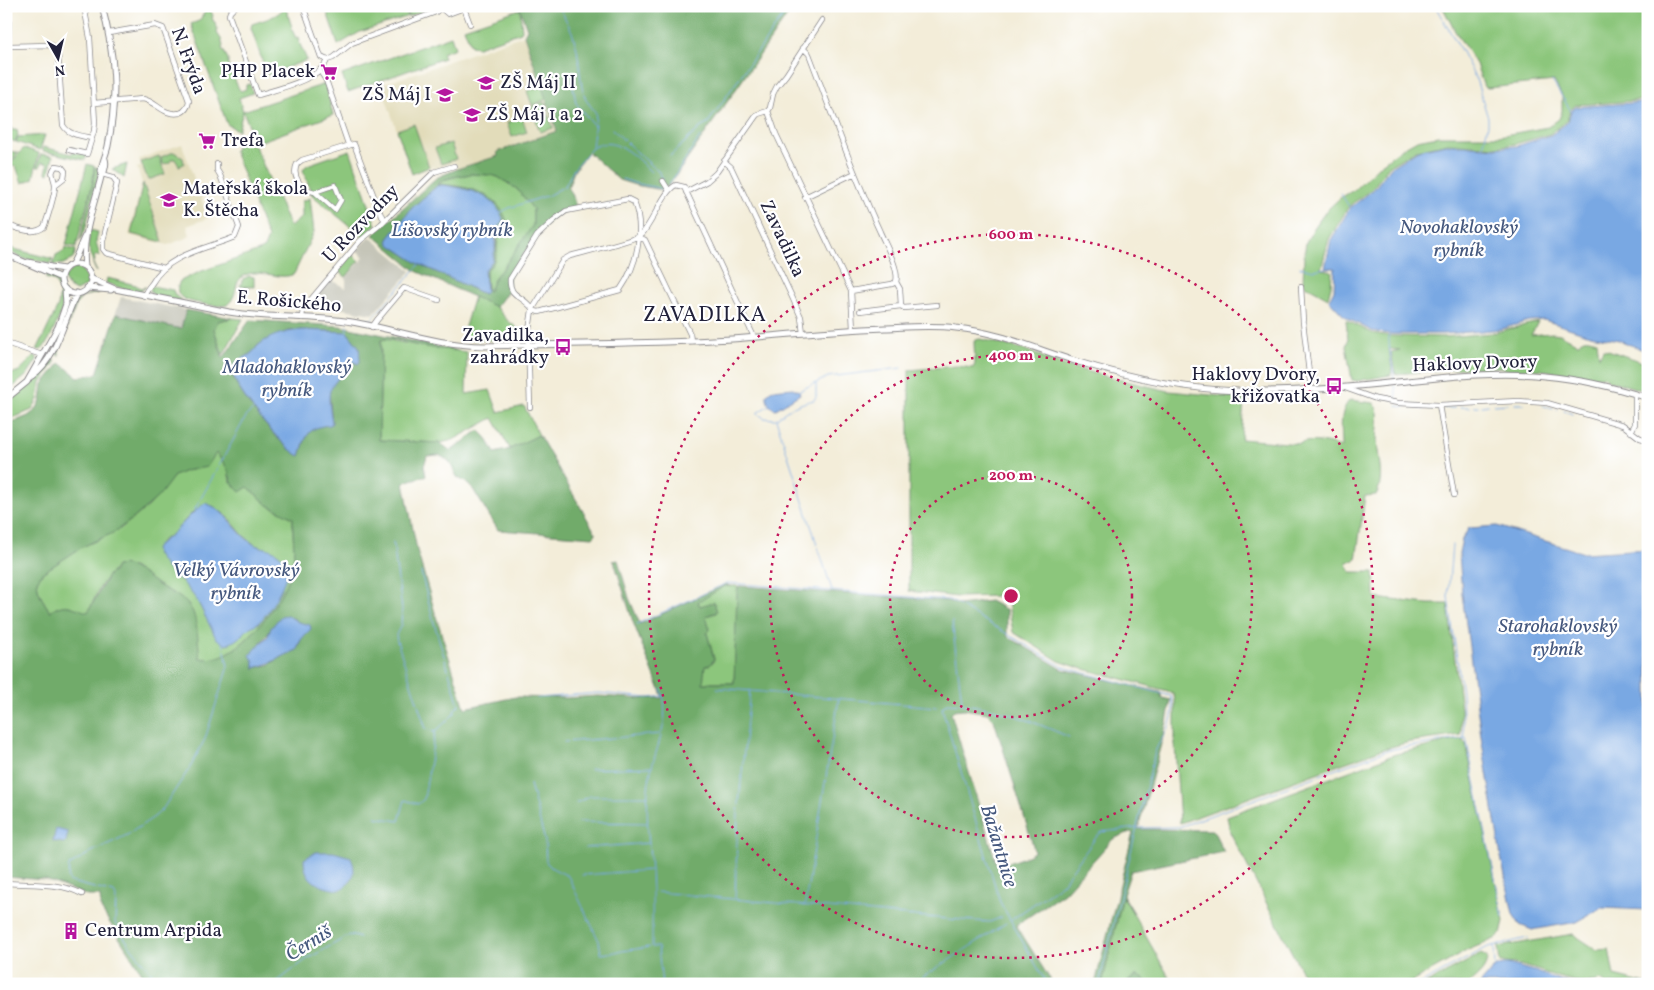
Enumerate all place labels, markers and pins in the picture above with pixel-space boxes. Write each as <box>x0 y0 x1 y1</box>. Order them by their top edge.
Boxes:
place label: PHP Placek <box>221 59 315 85</box>
supermarket icon: PHP Placek <box>319 62 339 82</box>
place label: ZŠ Máj II <box>500 70 576 96</box>
school or university icon: ZŠ Máj II <box>476 73 496 93</box>
place label: ZŠ Máj I <box>362 82 431 108</box>
school or university icon: ZŠ Máj I <box>435 85 455 105</box>
place label: ZŠ Máj 1 a 2 <box>486 102 583 128</box>
school or university icon: ZŠ Máj 1 a 2 <box>462 105 482 125</box>
place label: Trefa <box>221 128 264 154</box>
supermarket icon: Trefa <box>197 131 217 151</box>
place label: Mateřská škola K. Štěcha <box>183 176 308 224</box>
school or university icon: Mateřská škola K. Štěcha <box>159 190 179 210</box>
place label: Zavadilka, zahrádky <box>462 323 549 371</box>
bus stop icon: Zavadilka, zahrádky <box>553 337 573 357</box>
place label: Haklovy Dvory, křižovatka <box>1191 362 1320 410</box>
bus stop icon: Haklovy Dvory, křižovatka <box>1324 376 1344 396</box>
centre of rings <box>1002 587 1020 605</box>
place label: Centrum Arpida <box>85 918 222 944</box>
building icon: Centrum Arpida <box>61 921 81 941</box>

